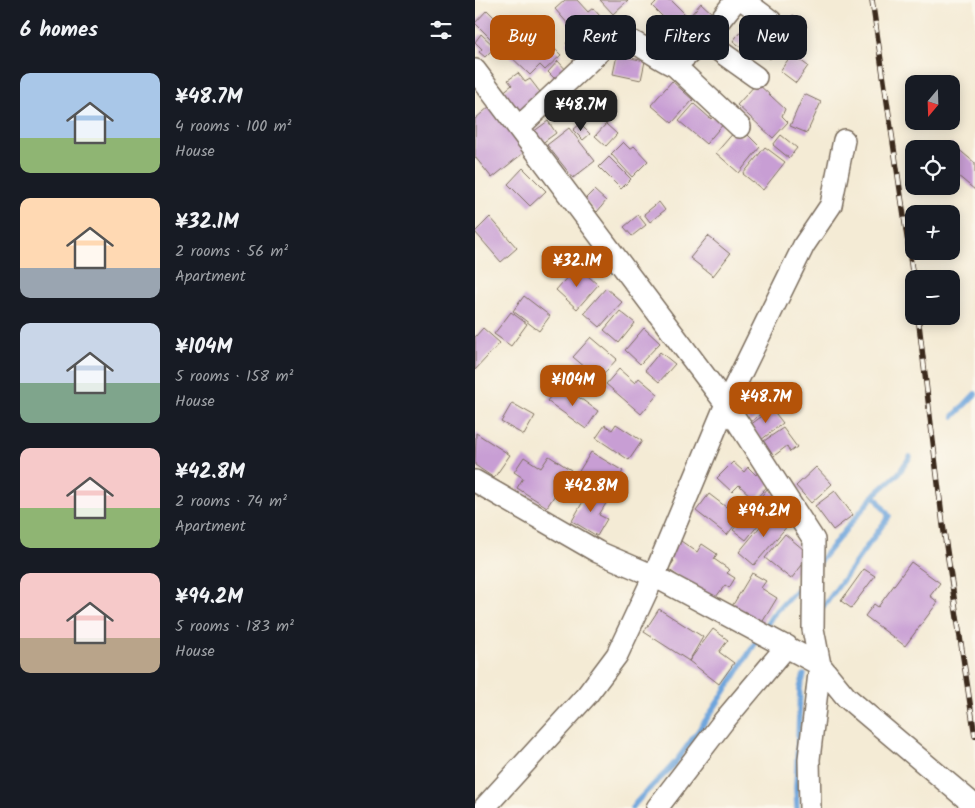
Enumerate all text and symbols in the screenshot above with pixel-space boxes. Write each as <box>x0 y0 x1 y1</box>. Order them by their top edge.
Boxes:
text: 6 homes <box>20 14 98 47</box>
chip: Buy <box>490 15 555 60</box>
chip: Rent <box>565 15 636 60</box>
chip: Filters <box>646 15 729 60</box>
chip: New <box>739 15 807 60</box>
icon: filters <box>427 16 455 44</box>
north arrow <box>905 75 960 130</box>
map controls <box>905 75 960 325</box>
text: ¥48.7M <box>175 81 243 114</box>
pin: ¥48.7M <box>540 90 622 132</box>
icon: home <box>60 93 120 153</box>
text: ¥48.7M <box>555 93 607 118</box>
text: 4 rooms · 100 m² <box>175 114 291 139</box>
text: House <box>175 139 215 164</box>
button: locate <box>905 140 960 195</box>
button: + <box>905 205 960 260</box>
text: ¥32.1M <box>175 206 239 239</box>
icon: home <box>60 218 120 278</box>
text: 2 rooms · 56 m² <box>175 239 288 264</box>
pin: ¥32.1M <box>536 246 618 288</box>
text: ¥32.1M <box>553 249 601 274</box>
text: Apartment <box>175 264 246 289</box>
button: − <box>905 270 960 325</box>
text: ¥104M <box>175 331 232 364</box>
icon: home <box>60 343 120 403</box>
text: 5 rooms · 158 m² <box>175 364 293 389</box>
pin: ¥104M <box>538 364 608 407</box>
text: ¥104M <box>551 368 595 393</box>
pin: ¥48.7M <box>725 382 807 424</box>
text: ¥48.7M <box>740 385 792 410</box>
text: House <box>175 389 215 414</box>
text: ¥42.8M <box>175 456 245 489</box>
icon: home <box>60 468 120 528</box>
pin: ¥42.8M <box>550 470 632 513</box>
text: ¥42.8M <box>564 474 618 499</box>
text: 2 rooms · 74 m² <box>175 489 287 514</box>
pin: ¥94.2M <box>723 496 805 538</box>
text: ¥94.2M <box>738 499 790 524</box>
text: Apartment <box>175 514 246 539</box>
text: ¥94.2M <box>175 581 243 614</box>
icon: home <box>60 593 120 653</box>
text: 5 rooms · 183 m² <box>175 614 294 639</box>
text: House <box>175 639 215 664</box>

